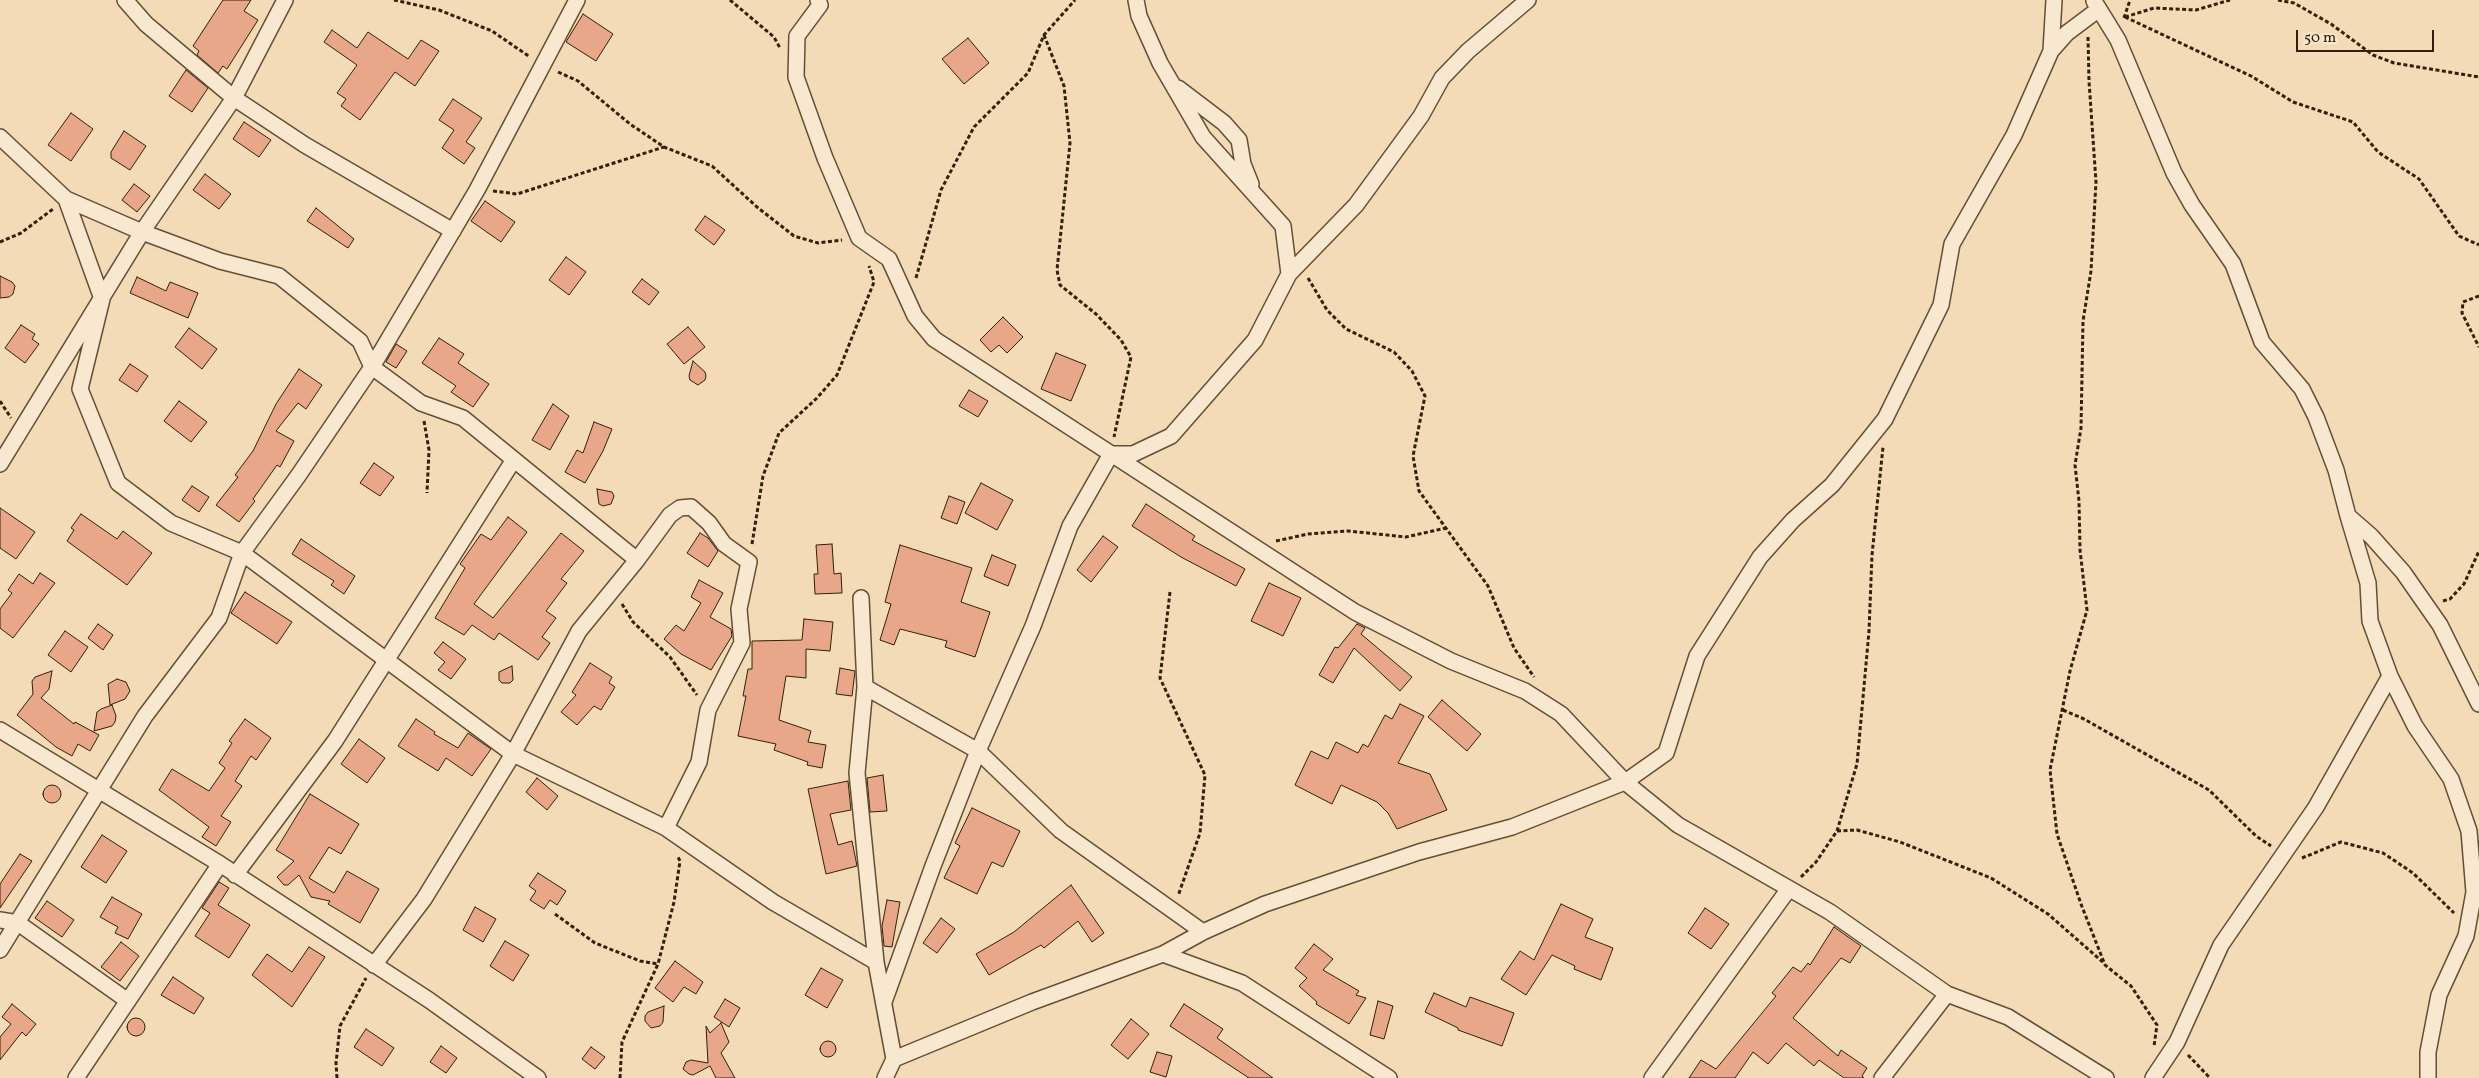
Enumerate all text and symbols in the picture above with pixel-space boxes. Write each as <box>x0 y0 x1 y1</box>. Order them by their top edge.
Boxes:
scale bar <box>2299 20 2436 52</box>
text: 50 m <box>2304 28 2336 49</box>

